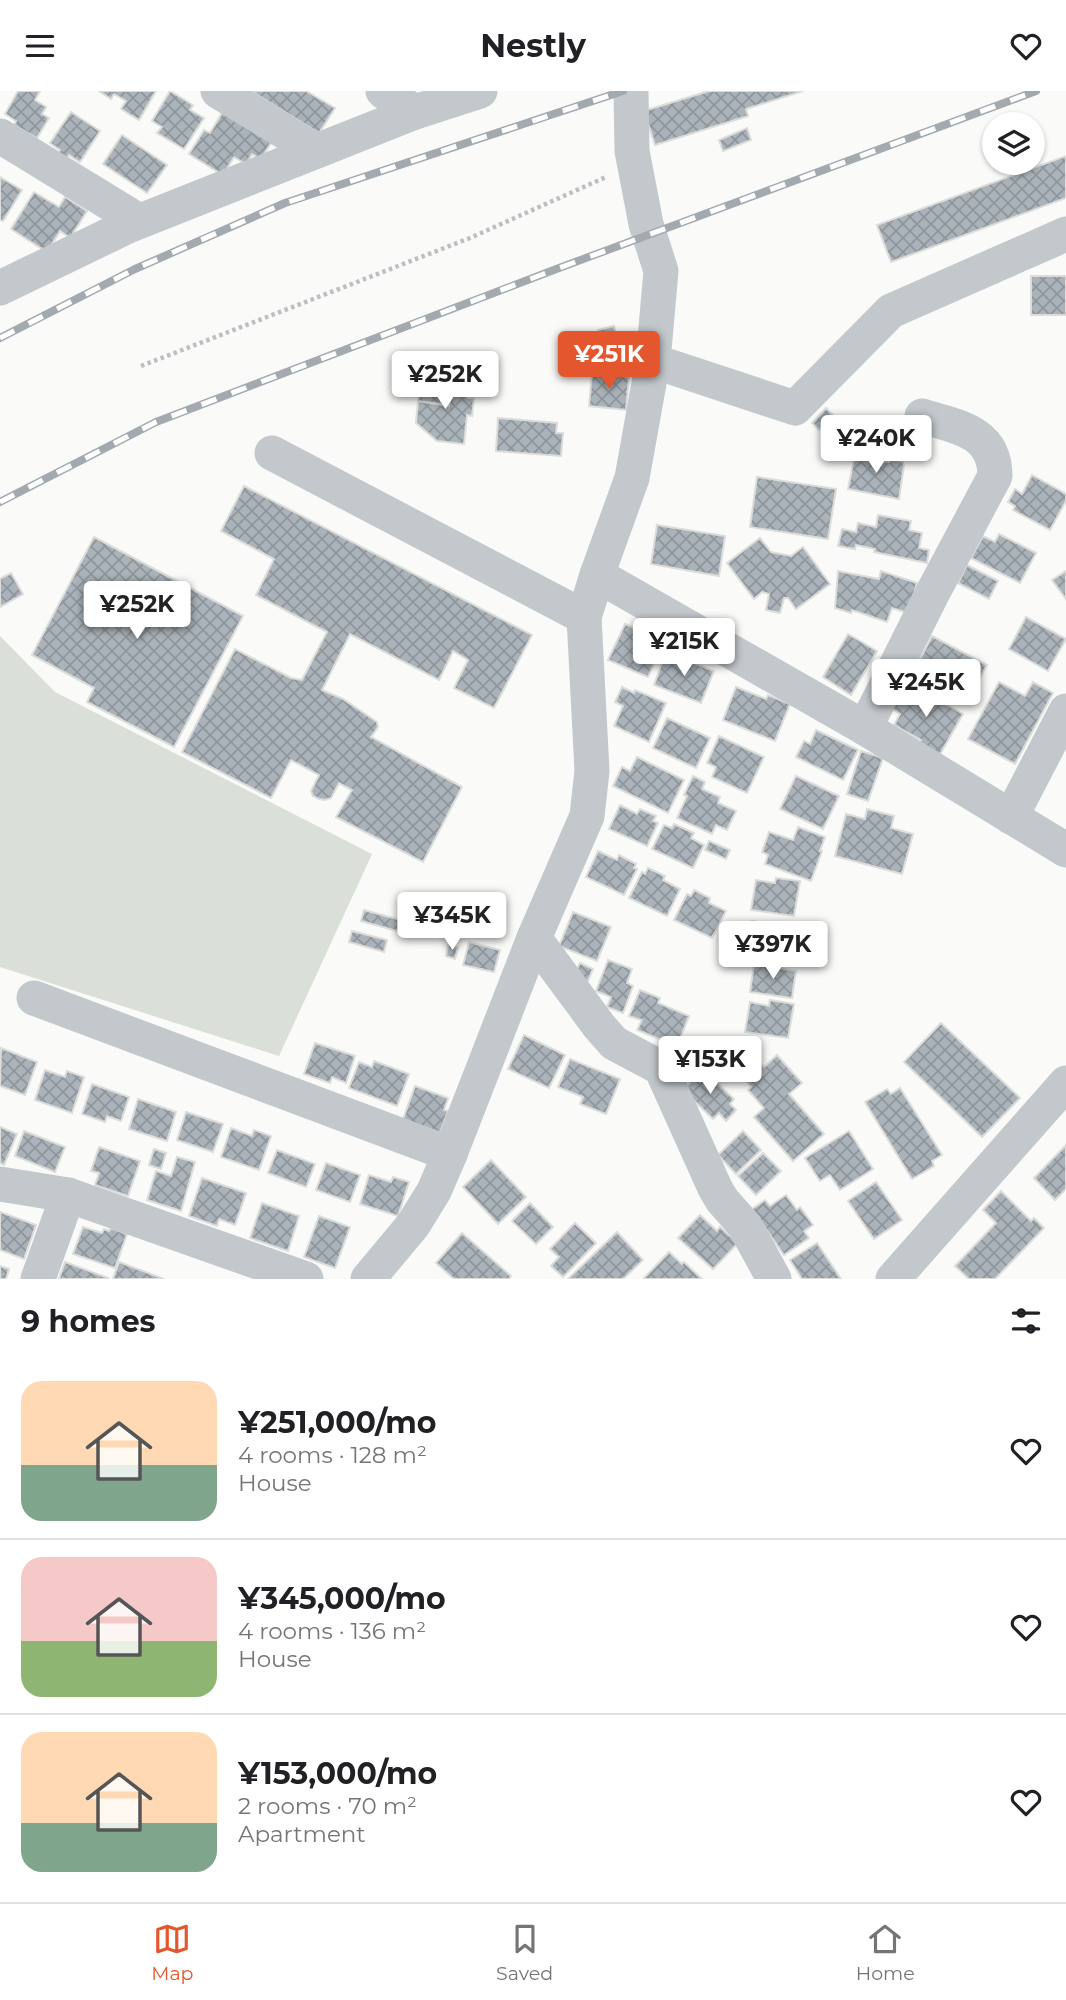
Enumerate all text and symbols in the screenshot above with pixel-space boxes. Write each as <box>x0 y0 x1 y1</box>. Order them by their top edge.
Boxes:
text: Nestly <box>480 26 586 65</box>
icon: menu <box>21 27 59 65</box>
icon: heart <box>1007 27 1045 65</box>
map controls <box>982 112 1045 175</box>
button: layers <box>982 112 1045 175</box>
pin: ¥251K <box>560 331 658 391</box>
text: ¥251K <box>574 340 644 368</box>
pin: ¥252K <box>396 351 494 411</box>
text: ¥252K <box>408 360 482 388</box>
pin: ¥240K <box>827 415 925 475</box>
text: ¥240K <box>837 424 915 452</box>
pin: ¥252K <box>88 581 186 641</box>
text: ¥252K <box>100 590 174 618</box>
pin: ¥215K <box>635 619 733 678</box>
text: ¥215K <box>649 627 719 655</box>
pin: ¥245K <box>877 659 975 719</box>
text: ¥245K <box>888 668 964 696</box>
pin: ¥345K <box>403 893 501 952</box>
text: ¥345K <box>413 901 491 929</box>
pin: ¥397K <box>724 921 822 981</box>
text: ¥397K <box>735 930 811 958</box>
pin: ¥153K <box>661 1037 759 1096</box>
text: ¥153K <box>675 1045 745 1073</box>
icon: filters <box>1007 1302 1045 1340</box>
text: 9 homes <box>21 1303 156 1340</box>
text: ¥251,000/mo <box>238 1404 436 1441</box>
icon: home <box>77 1409 161 1493</box>
icon: heart <box>1007 1432 1045 1470</box>
text: 4 rooms · 128 m² <box>238 1441 427 1469</box>
text: House <box>238 1469 312 1497</box>
text: ¥345,000/mo <box>238 1580 446 1617</box>
icon: home <box>77 1585 161 1669</box>
icon: heart <box>1007 1608 1045 1646</box>
text: 4 rooms · 136 m² <box>238 1617 426 1645</box>
text: House <box>238 1645 312 1673</box>
text: ¥153,000/mo <box>238 1755 437 1792</box>
icon: home <box>77 1760 161 1844</box>
icon: heart <box>1007 1783 1045 1821</box>
text: 2 rooms · 70 m² <box>238 1792 417 1820</box>
text: Apartment <box>238 1820 366 1848</box>
tab: Map <box>151 1920 194 1985</box>
tab: Saved <box>496 1920 553 1985</box>
tab: Home <box>856 1920 915 1985</box>

